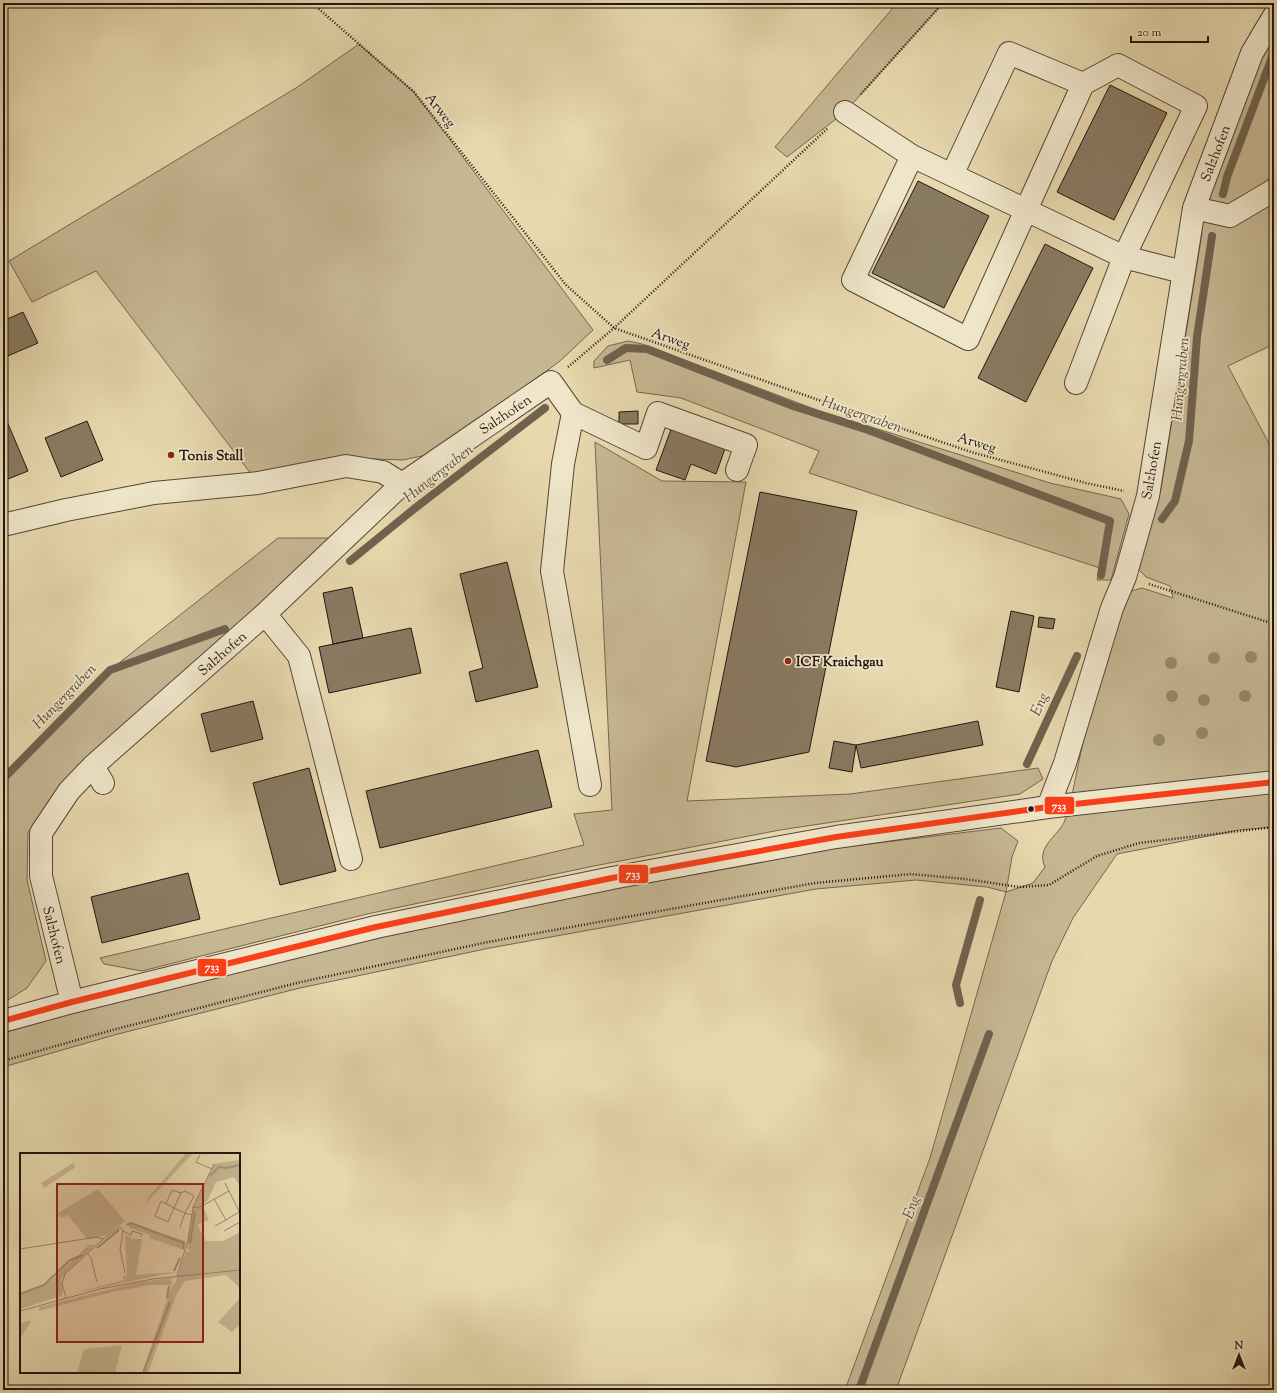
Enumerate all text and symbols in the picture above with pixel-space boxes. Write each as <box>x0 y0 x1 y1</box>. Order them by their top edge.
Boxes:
scale bar <box>1131 18 1208 44</box>
text: 20 m <box>1137 24 1162 42</box>
street label: Arweg <box>419 89 460 133</box>
street label: Salzhofen <box>1197 123 1237 185</box>
street label: Arweg <box>648 324 693 356</box>
water label: Hungergraben <box>1167 336 1196 422</box>
street label: Salzhofen <box>476 391 536 440</box>
water label: Hungergraben <box>819 392 905 439</box>
street label: Arweg <box>954 429 999 459</box>
water label: Hungergraben <box>400 440 478 508</box>
street label: Salzhofen <box>1138 440 1168 501</box>
place label: Tonis Stall <box>179 447 243 467</box>
marker: Tonis Stall <box>166 450 176 460</box>
street label: Salzhofen <box>194 628 252 681</box>
place label: ICF Kraichgau <box>796 653 885 673</box>
marker: ICF Kraichgau <box>783 656 793 666</box>
water label: Hungergraben <box>28 660 102 734</box>
water label: Eng <box>1026 689 1055 720</box>
line badge: 733 <box>1044 796 1075 815</box>
text: 733 <box>1052 799 1067 815</box>
unlabelled marker <box>1026 804 1036 814</box>
line badge: 733 <box>618 864 649 884</box>
text: 733 <box>626 867 641 883</box>
street label: Salzhofen <box>36 904 70 967</box>
line badge: 733 <box>197 958 227 977</box>
text: 733 <box>205 960 220 976</box>
inset map <box>20 1153 240 1373</box>
water label: Eng <box>898 1192 927 1222</box>
north arrow <box>1219 1335 1259 1375</box>
text: N <box>1234 1338 1244 1354</box>

